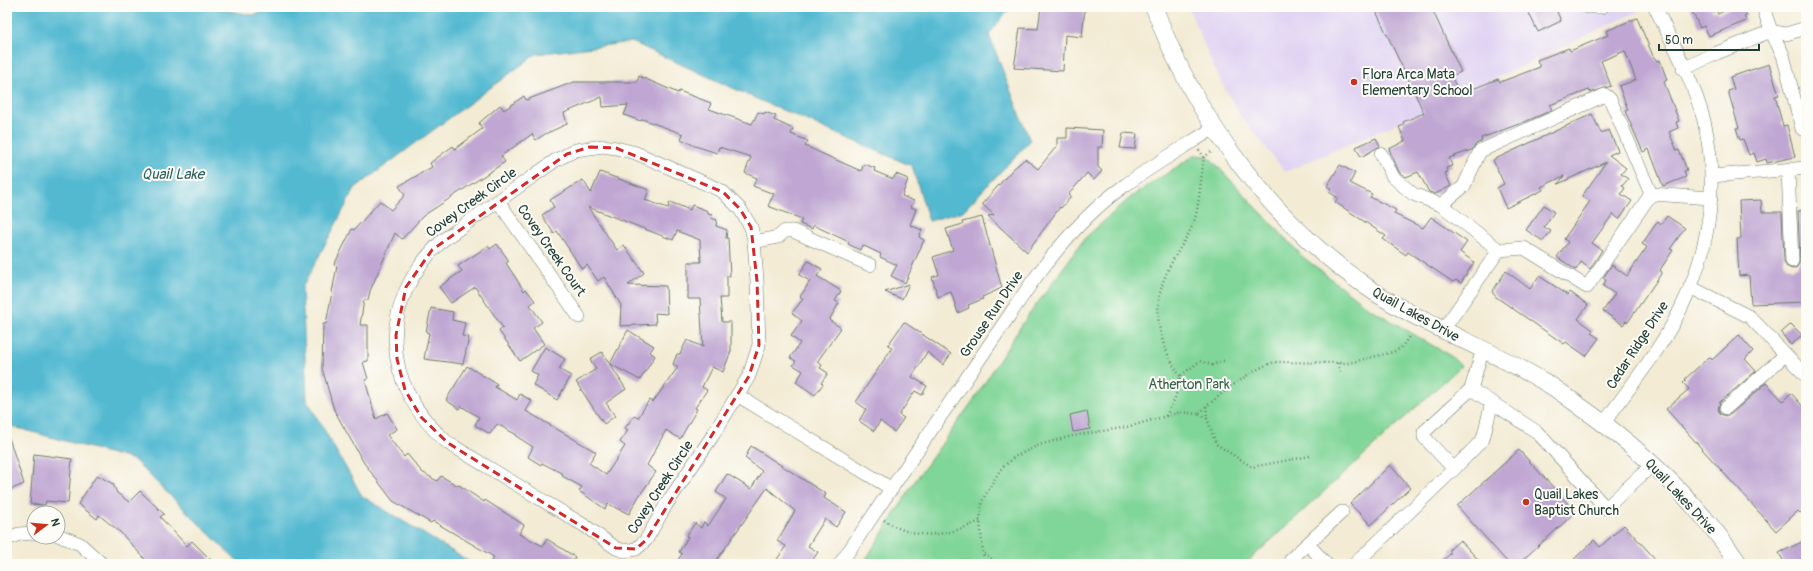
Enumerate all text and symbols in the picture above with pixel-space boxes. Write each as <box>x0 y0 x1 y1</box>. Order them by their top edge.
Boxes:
scale bar <box>1659 26 1759 52</box>
text: 50 m <box>1665 33 1693 48</box>
place label: Flora Arca Mata Elementary School <box>1362 66 1473 99</box>
marker: Flora Arca Mata Elementary School <box>1349 77 1359 87</box>
street label: Covey Creek Circle <box>423 164 520 241</box>
water label: Quail Lake <box>142 165 206 184</box>
street label: Covey Creek Court <box>514 201 590 300</box>
street label: Grouse Run Drive <box>956 268 1027 361</box>
street label: Quail Lakes Drive <box>1369 283 1463 346</box>
street label: Cedar Ridge Drive <box>1603 298 1672 392</box>
park label: Atherton Park <box>1148 376 1230 393</box>
street label: Covey Creek Circle <box>624 437 697 537</box>
street label: Quail Lakes Drive <box>1641 455 1720 538</box>
place label: Quail Lakes Baptist Church <box>1534 486 1619 519</box>
marker: Quail Lakes Baptist Church <box>1521 497 1531 507</box>
north arrow <box>26 505 66 545</box>
text: N <box>48 517 63 528</box>

